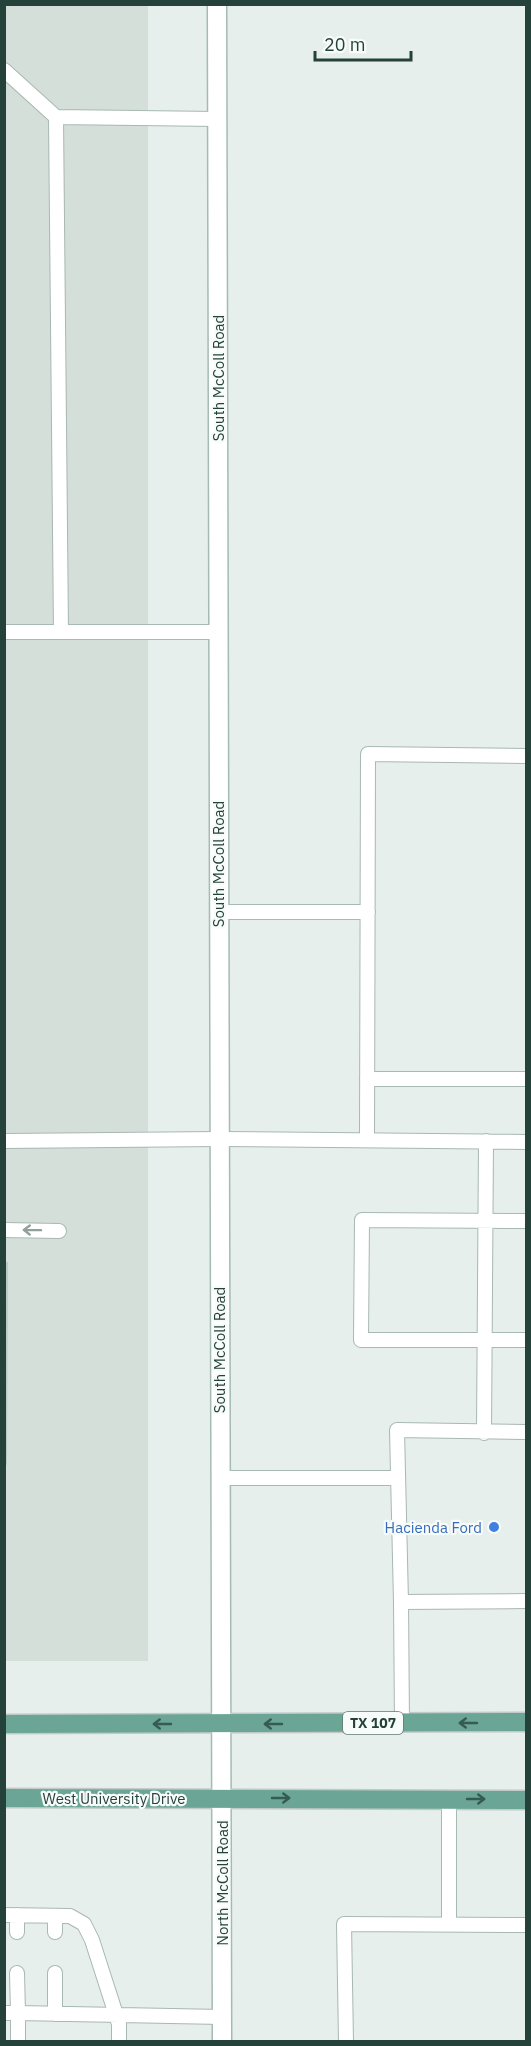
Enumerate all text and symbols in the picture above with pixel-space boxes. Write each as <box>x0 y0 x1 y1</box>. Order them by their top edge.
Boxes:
scale bar <box>315 24 411 62</box>
text: 20 m <box>324 33 366 56</box>
street label: South McColl Road <box>209 315 228 441</box>
street label: South McColl Road <box>209 801 228 927</box>
one-way arrow <box>22 1224 42 1236</box>
street label: South McColl Road <box>210 1287 229 1413</box>
place label: Hacienda Ford <box>385 1518 482 1537</box>
marker: Hacienda Ford <box>487 1520 501 1534</box>
road number: TX 107 <box>343 1712 403 1734</box>
one-way arrow <box>459 1717 479 1729</box>
one-way arrow <box>152 1718 172 1730</box>
one-way arrow <box>264 1718 284 1730</box>
street label: West University Drive <box>43 1789 185 1808</box>
one-way arrow <box>271 1792 291 1804</box>
one-way arrow <box>466 1793 486 1805</box>
street label: North McColl Road <box>213 1820 232 1946</box>

